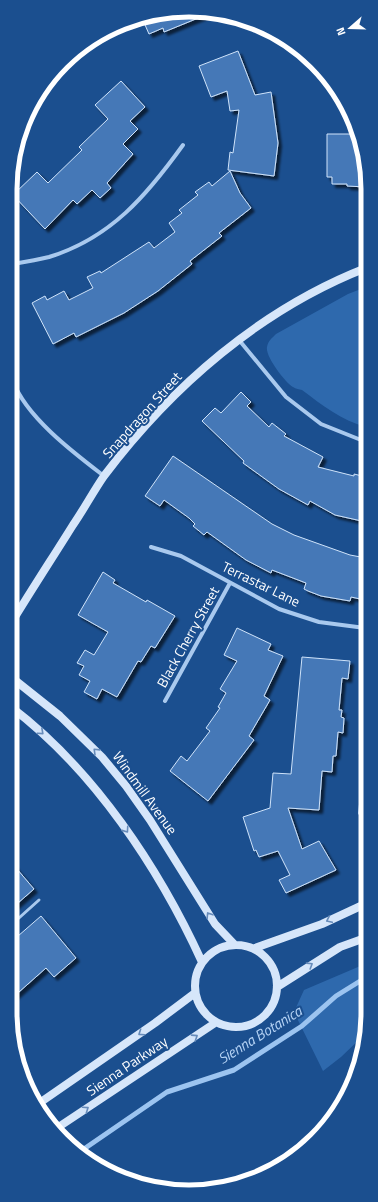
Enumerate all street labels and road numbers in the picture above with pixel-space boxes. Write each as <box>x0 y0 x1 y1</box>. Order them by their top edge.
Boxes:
street label: Snapdragon Street <box>97 367 186 463</box>
street label: Terrastar Lane <box>219 556 304 612</box>
street label: Black Cherry Street <box>151 582 224 691</box>
street label: Windmill Avenue <box>108 747 183 839</box>
street label: Sienna Parkway <box>82 1030 172 1101</box>

